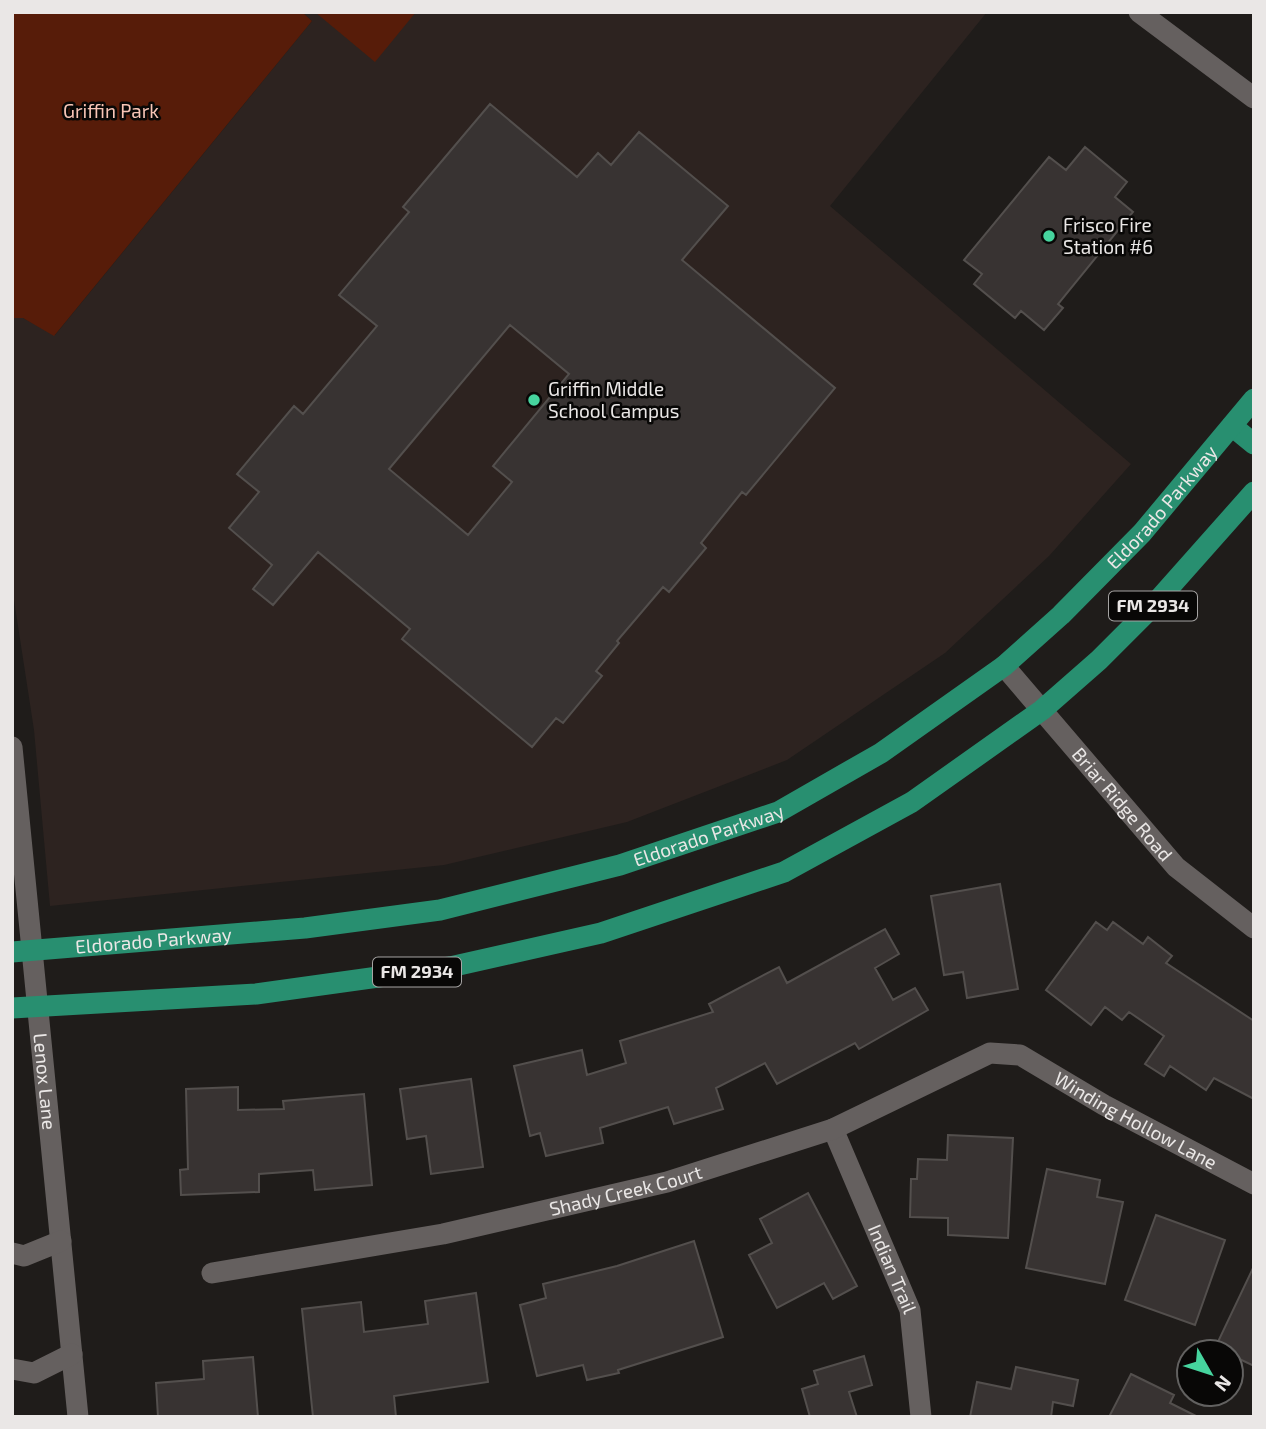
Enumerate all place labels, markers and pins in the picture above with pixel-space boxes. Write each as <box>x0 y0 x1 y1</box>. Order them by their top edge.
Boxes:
place label: Frisco Fire Station #6 <box>1063 213 1153 258</box>
marker: Frisco Fire Station #6 <box>1041 228 1057 244</box>
place label: Griffin Middle School Campus <box>548 377 679 422</box>
marker: Griffin Middle School Campus <box>526 392 542 408</box>

